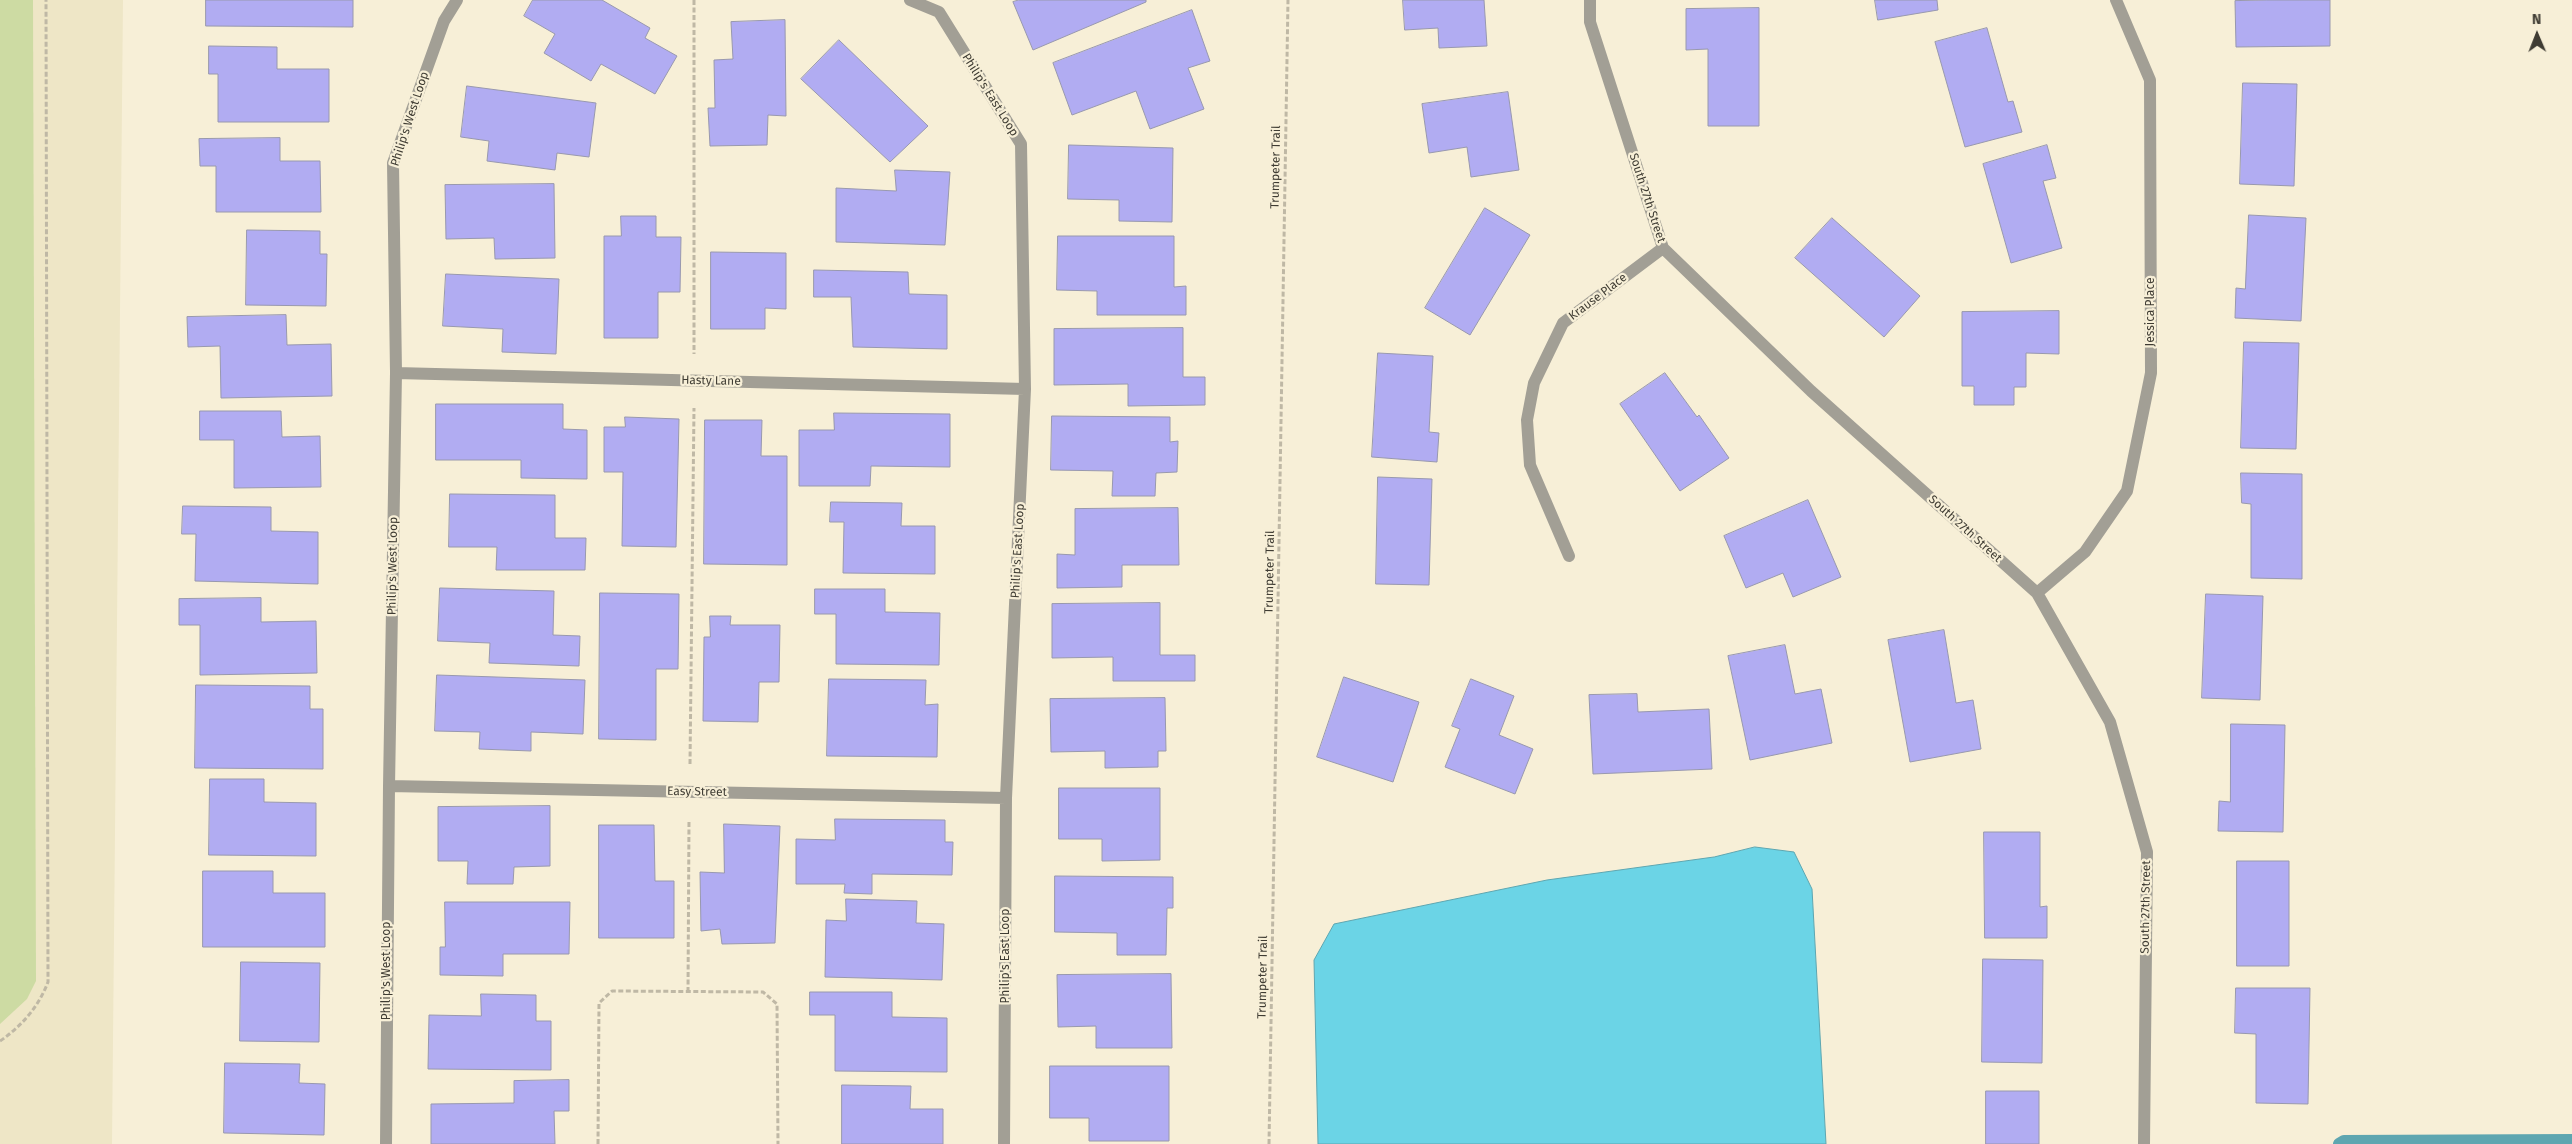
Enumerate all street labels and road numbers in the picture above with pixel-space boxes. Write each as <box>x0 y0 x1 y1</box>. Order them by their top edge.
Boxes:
street label: Philip's East Loop <box>959 51 1021 139</box>
street label: Philip's West Loop <box>388 70 432 168</box>
street label: Trumpeter Trail <box>1268 125 1284 209</box>
street label: South 27th Street <box>1626 151 1668 245</box>
street label: Krause Place <box>1566 270 1630 324</box>
street label: Jessica Place <box>2144 278 2158 346</box>
street label: Hasty Lane <box>681 373 741 389</box>
street label: South 27th Street <box>1926 492 2004 566</box>
street label: Philip's East Loop <box>1008 503 1028 599</box>
street label: Philip's West Loop <box>385 517 401 615</box>
street label: Trumpeter Trail <box>1262 530 1278 614</box>
street label: Easy Street <box>667 784 727 800</box>
street label: South 27th Street <box>2138 860 2154 954</box>
street label: Philip's East Loop <box>999 909 1013 1003</box>
street label: Philip's West Loop <box>380 922 394 1020</box>
street label: Trumpeter Trail <box>1255 935 1271 1019</box>

